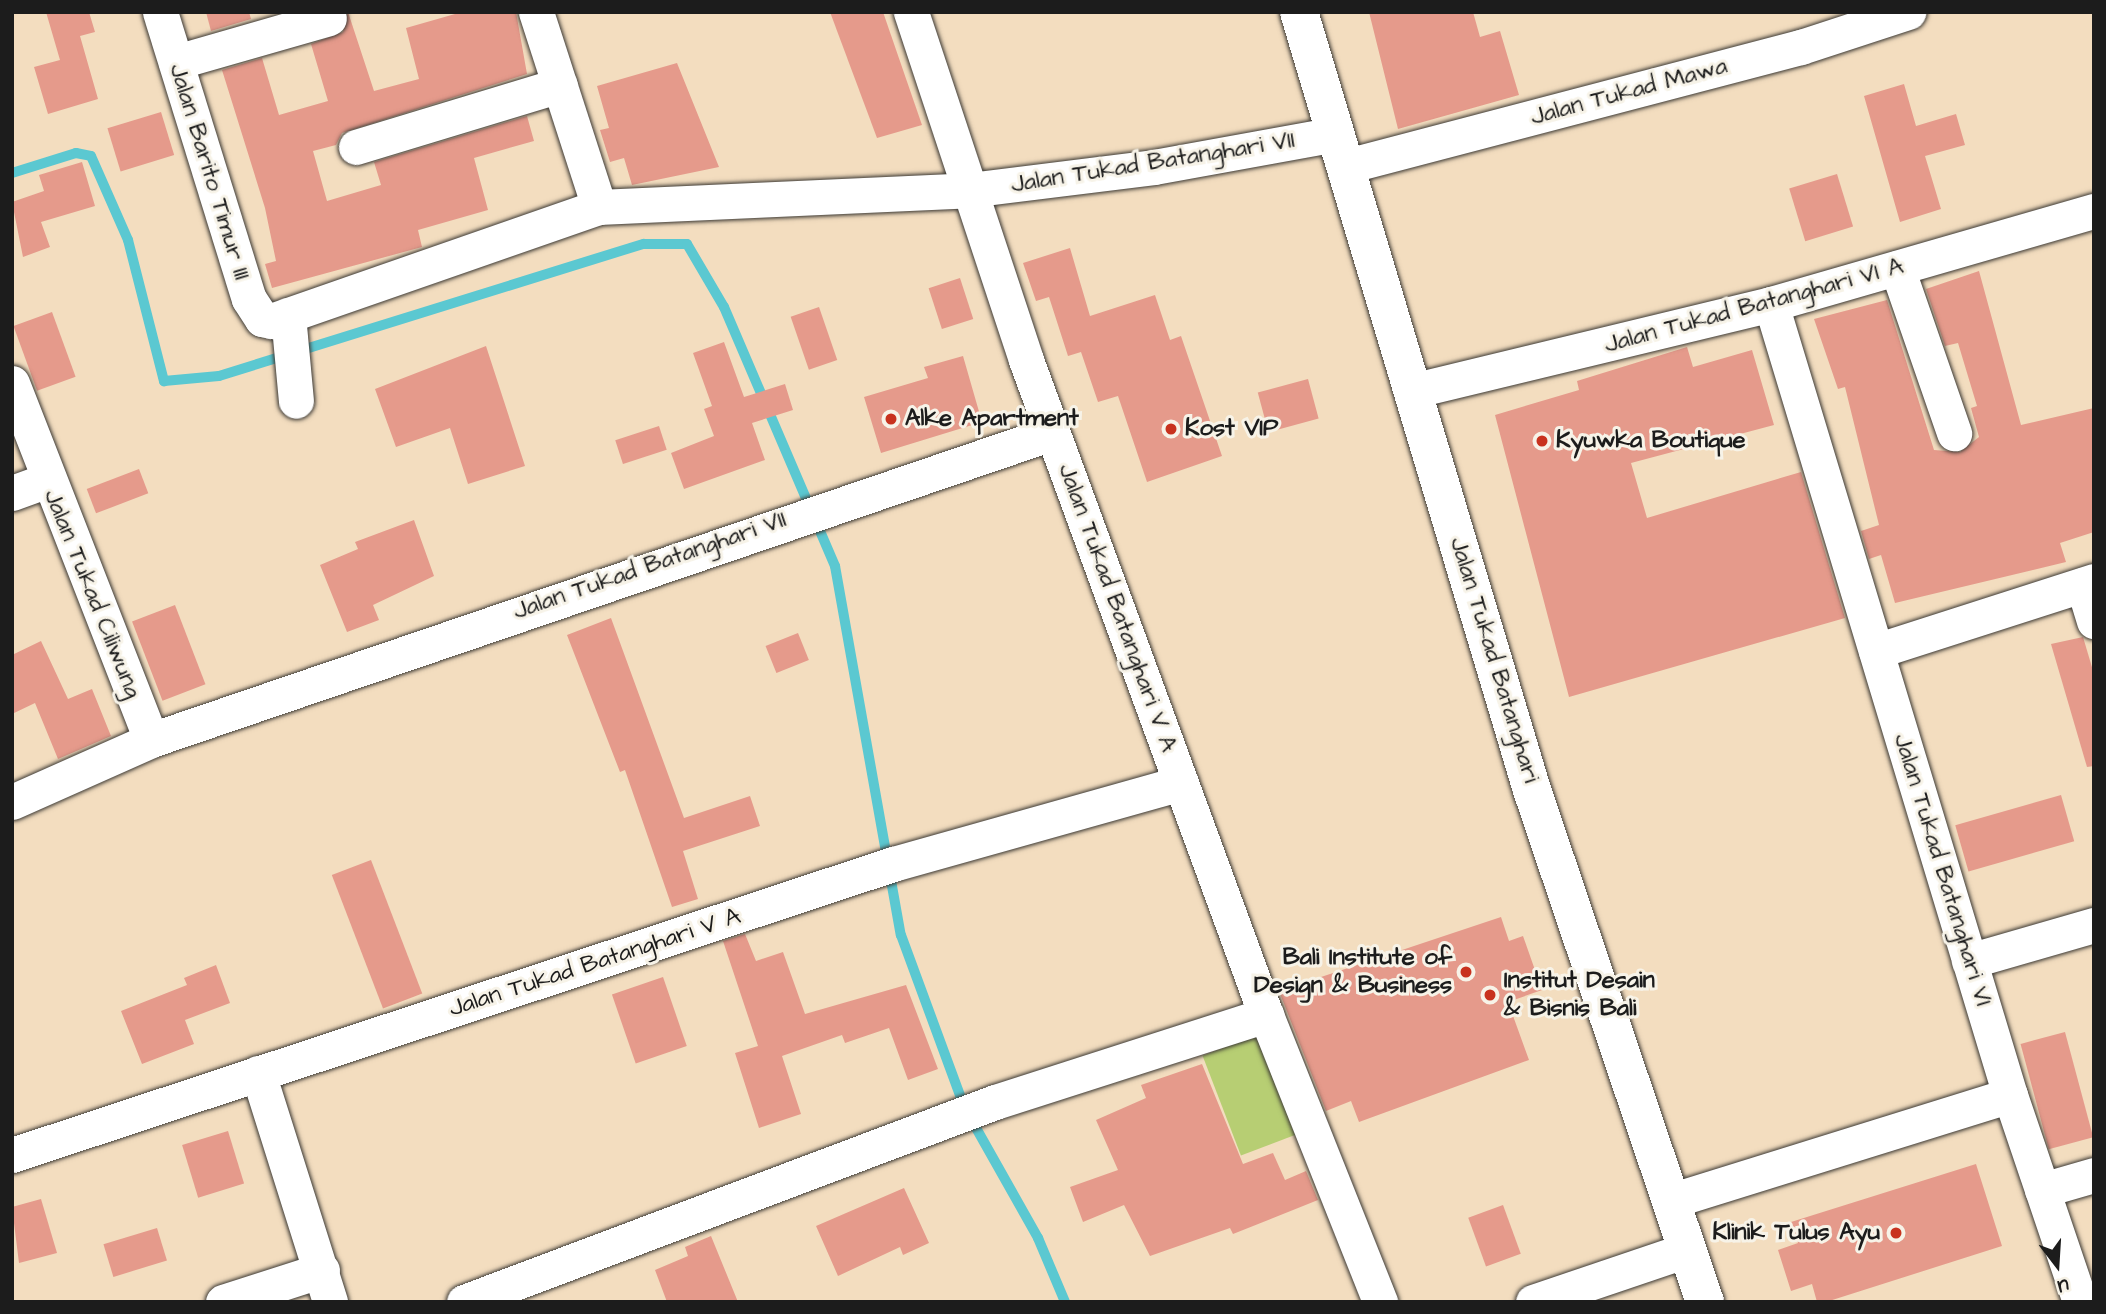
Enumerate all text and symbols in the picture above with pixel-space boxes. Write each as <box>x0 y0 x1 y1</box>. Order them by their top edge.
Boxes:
street label: Jalan Tukad Mawa <box>1528 52 1730 132</box>
street label: Jalan Barito Timur III <box>162 60 256 284</box>
street label: Jalan Tukad Batanghari VII <box>1009 126 1297 200</box>
street label: Jalan Tukad Batanghari VI A <box>1601 252 1907 360</box>
place label: Alke Apartment <box>905 405 1079 433</box>
marker: Alke Apartment <box>883 411 899 427</box>
place label: Kost VIP <box>1185 415 1278 443</box>
marker: Kost VIP <box>1163 421 1179 437</box>
place label: Kyuwka Boutique <box>1556 427 1745 455</box>
marker: Kyuwka Boutique <box>1534 433 1550 449</box>
street label: Jalan Tukad Batanghari V A <box>1051 460 1183 756</box>
street label: Jalan Tukad Ciliwung <box>37 485 147 703</box>
street label: Jalan Tukad Batanghari VII <box>510 506 790 626</box>
street label: Jalan Tukad Batanghari <box>1443 534 1545 786</box>
street label: Jalan Tukad Batanghari VI <box>1887 730 1997 1010</box>
street label: Jalan Tukad Batanghari V A <box>446 902 744 1024</box>
place label: Bali Institute of Design & Business <box>1254 944 1452 1000</box>
marker: Bali Institute of Design & Business <box>1458 964 1474 980</box>
place label: Institut Desain & Bisnis Bali <box>1504 967 1655 1023</box>
marker: Institut Desain & Bisnis Bali <box>1482 987 1498 1003</box>
place label: Klinik Tulus Ayu <box>1713 1219 1880 1247</box>
marker: Klinik Tulus Ayu <box>1886 1223 1906 1243</box>
north arrow <box>2022 1230 2092 1300</box>
text: U <box>2054 1271 2072 1300</box>

